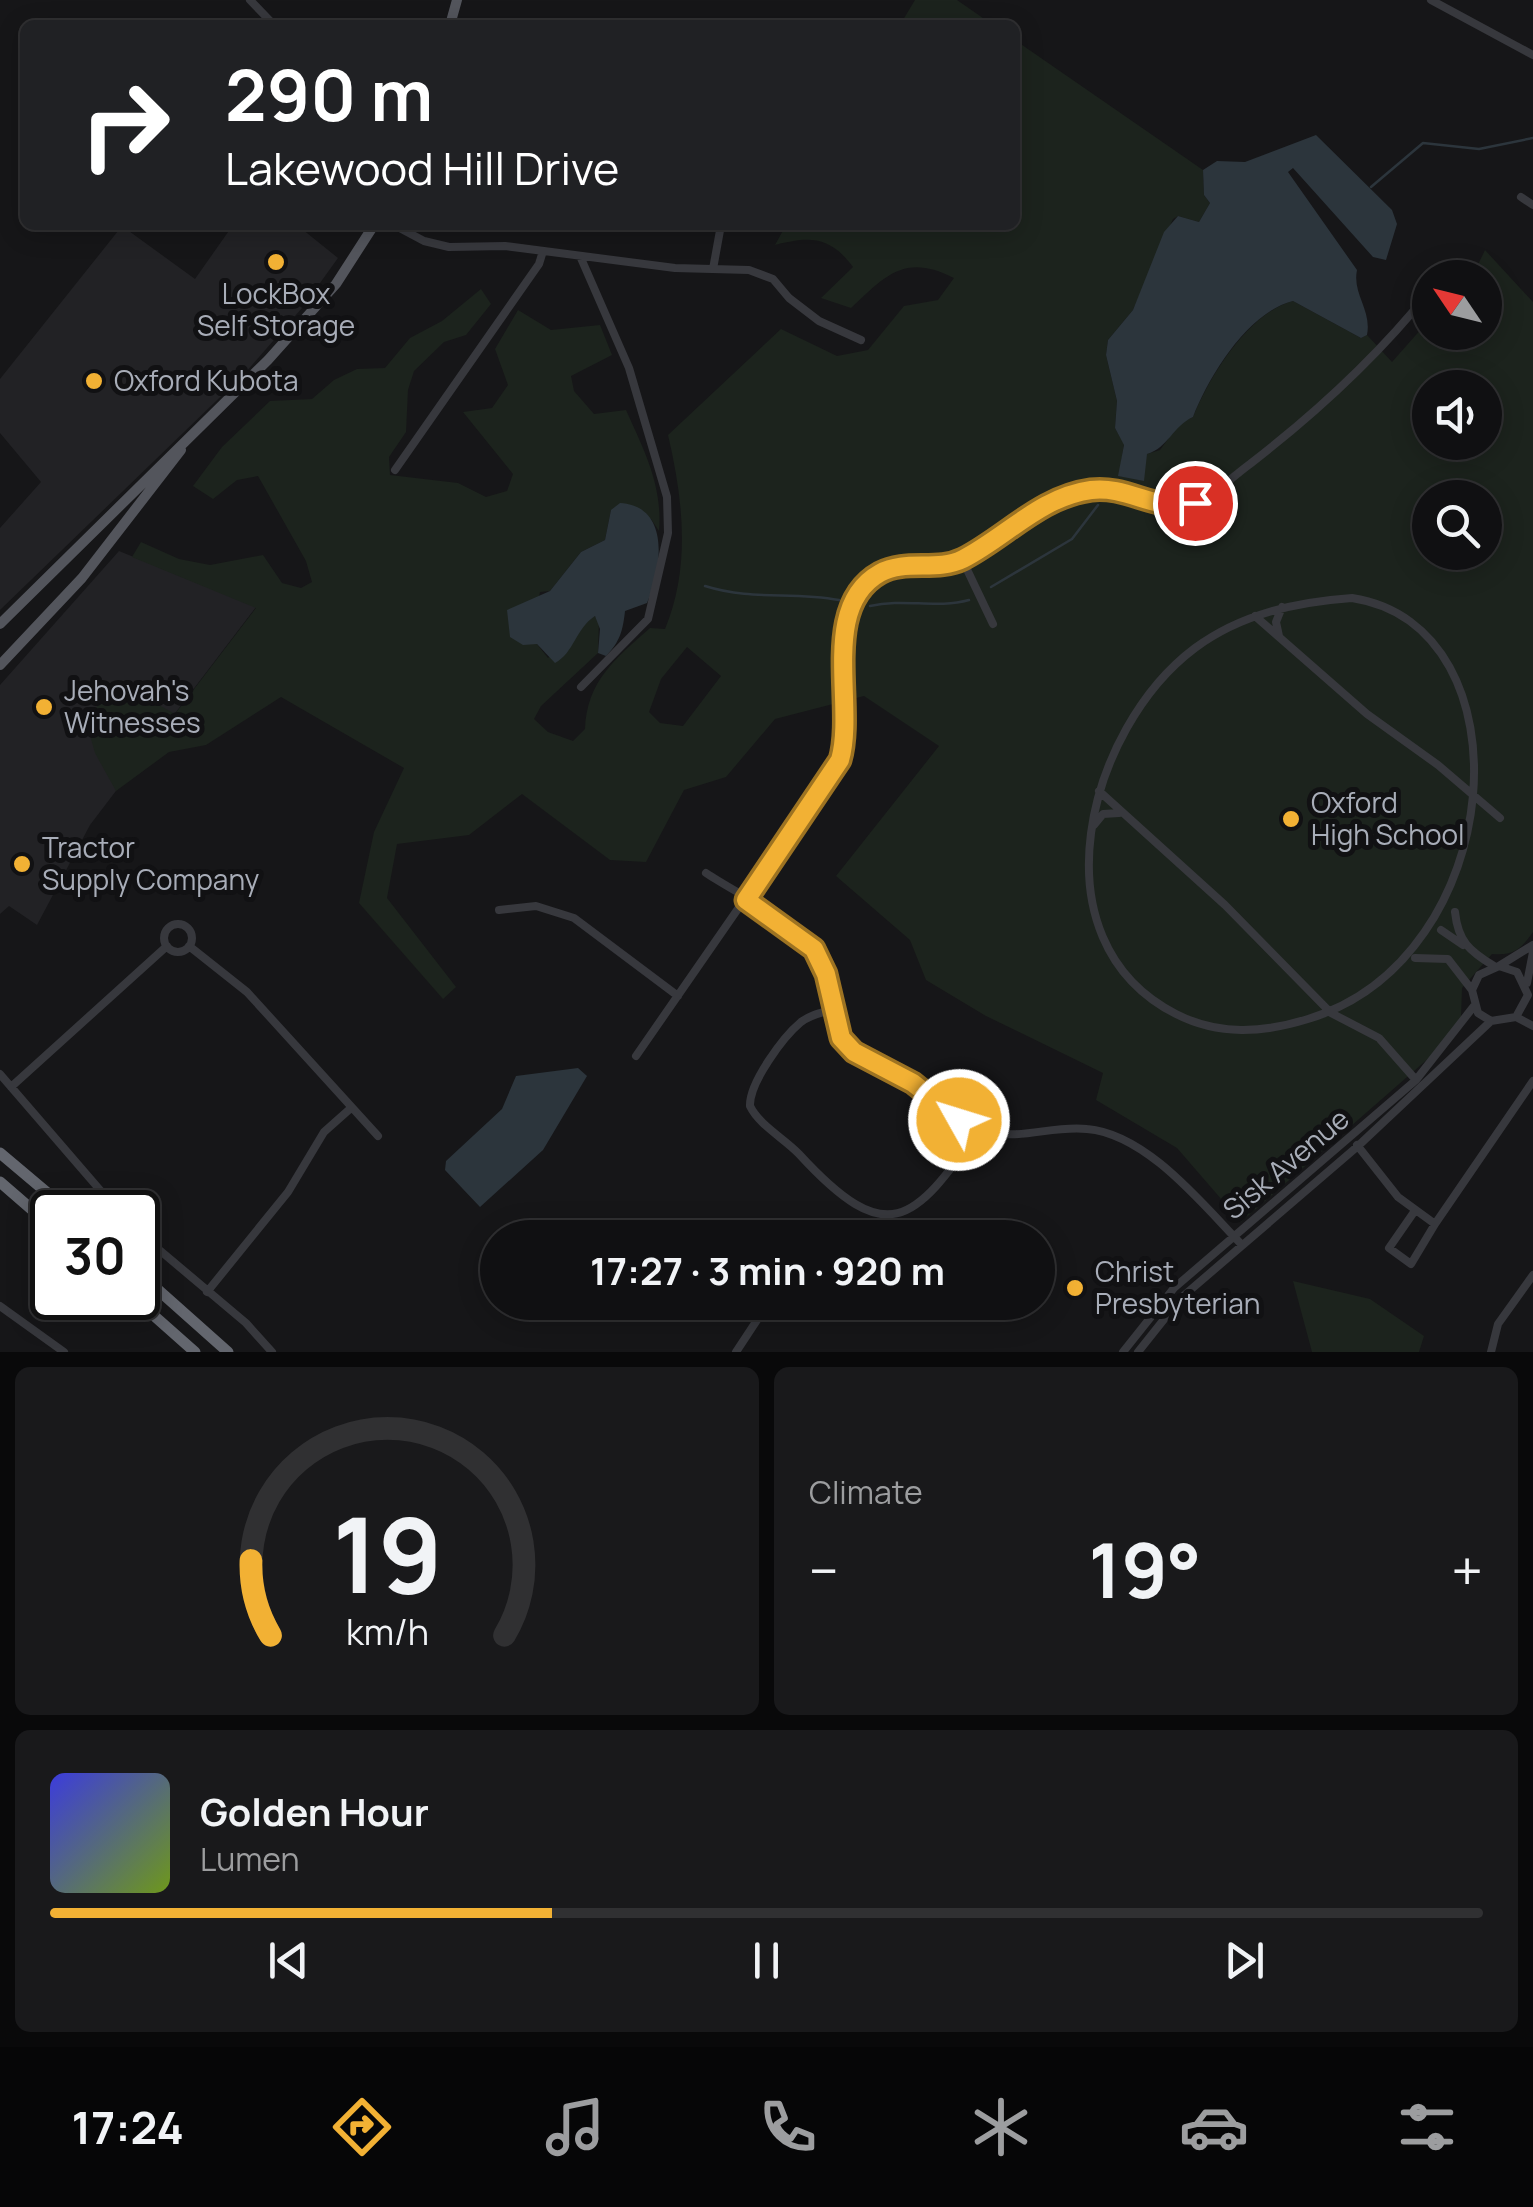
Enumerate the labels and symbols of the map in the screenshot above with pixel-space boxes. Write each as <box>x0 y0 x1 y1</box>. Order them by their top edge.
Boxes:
marker: LockBox Self Storage <box>265 251 287 273</box>
north arrow <box>1412 260 1502 350</box>
place label: LockBox Self Storage <box>197 274 355 344</box>
place label: Oxford Kubota <box>114 361 299 399</box>
marker: Oxford Kubota <box>83 370 105 392</box>
pin <box>1153 461 1238 546</box>
place label: Jehovah's Witnesses <box>64 671 201 741</box>
marker: Jehovah's Witnesses <box>33 696 55 718</box>
place label: Oxford High School <box>1311 783 1465 853</box>
marker: Oxford High School <box>1280 808 1302 830</box>
place label: Tractor Supply Company <box>42 828 259 898</box>
marker: Tractor Supply Company <box>11 853 33 875</box>
position arrow <box>907 1068 1011 1172</box>
street label: Sisk Avenue <box>1214 1099 1357 1227</box>
speed limit sign: 30 <box>30 1190 160 1320</box>
place label: Christ Presbyterian <box>1095 1252 1260 1322</box>
marker: Christ Presbyterian <box>1064 1277 1086 1299</box>

